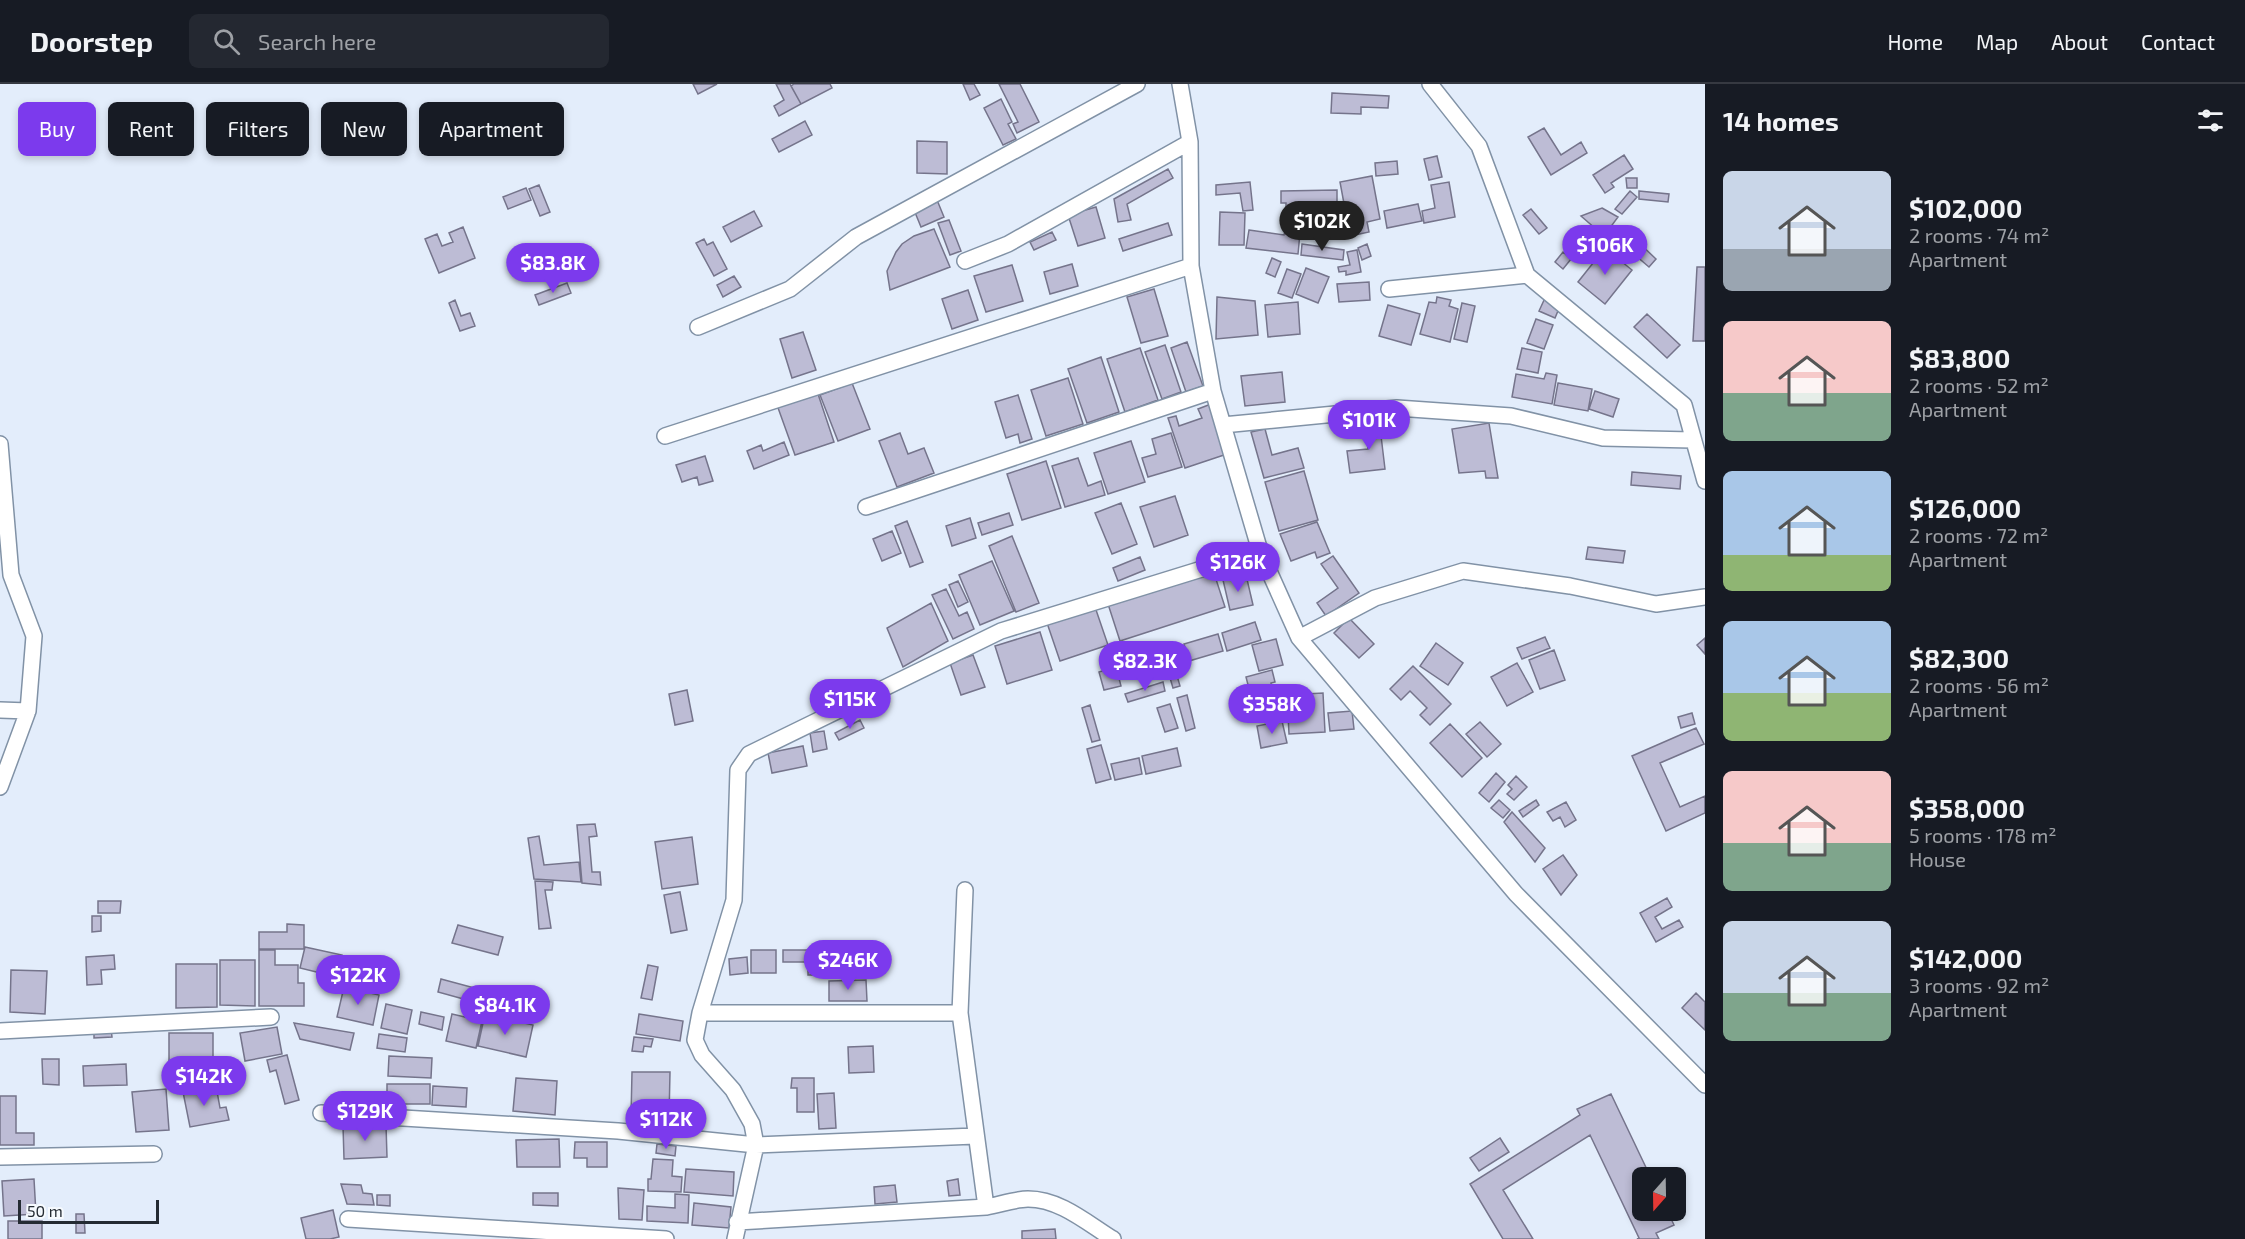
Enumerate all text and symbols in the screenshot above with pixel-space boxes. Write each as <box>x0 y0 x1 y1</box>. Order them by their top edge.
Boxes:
search box <box>189 14 609 68</box>
text: Doorstep <box>30 24 153 58</box>
icon: search <box>210 25 243 58</box>
text: Search here <box>258 28 376 54</box>
text: Home <box>1887 29 1943 54</box>
text: Map <box>1976 29 2018 54</box>
text: About <box>2051 29 2108 54</box>
text: Contact <box>2141 29 2215 54</box>
chip: Buy <box>18 102 96 156</box>
chip: Rent <box>108 102 194 156</box>
chip: Filters <box>206 102 309 156</box>
chip: New <box>321 102 407 156</box>
chip: Apartment <box>419 102 564 156</box>
icon: filters <box>2194 104 2227 137</box>
text: 14 homes <box>1723 105 1839 136</box>
text: $102,000 <box>1909 192 2022 223</box>
icon: home <box>1771 195 1843 267</box>
pin: $102K <box>1280 201 1364 252</box>
text: $102K <box>1293 208 1351 232</box>
text: 2 rooms · 74 m² <box>1909 223 2049 247</box>
pin: $106K <box>1563 225 1647 276</box>
text: $106K <box>1576 232 1634 256</box>
pin: $83.8K <box>504 243 602 294</box>
text: Apartment <box>1909 247 2007 271</box>
text: $83.8K <box>520 250 586 274</box>
text: $83,800 <box>1909 342 2010 373</box>
icon: home <box>1771 345 1843 417</box>
text: 2 rooms · 52 m² <box>1909 373 2049 397</box>
text: Apartment <box>1909 397 2007 421</box>
pin: $101K <box>1327 400 1411 451</box>
text: $101K <box>1342 407 1396 431</box>
text: $126,000 <box>1909 492 2021 523</box>
icon: home <box>1771 495 1843 567</box>
text: 2 rooms · 72 m² <box>1909 523 2048 547</box>
pin: $126K <box>1196 542 1280 593</box>
text: Apartment <box>1909 547 2007 571</box>
text: $126K <box>1210 549 1266 573</box>
pin: $82.3K <box>1096 641 1194 692</box>
text: $82,300 <box>1909 642 2009 673</box>
icon: home <box>1771 645 1843 717</box>
text: $82.3K <box>1113 648 1177 672</box>
text: 2 rooms · 56 m² <box>1909 673 2049 697</box>
pin: $115K <box>808 679 892 730</box>
pin: $358K <box>1230 684 1314 735</box>
text: $115K <box>824 686 876 710</box>
text: $358K <box>1242 691 1302 715</box>
text: Apartment <box>1909 697 2007 721</box>
text: $358,000 <box>1909 792 2025 823</box>
icon: home <box>1771 795 1843 867</box>
text: 5 rooms · 178 m² <box>1909 823 2057 847</box>
text: House <box>1909 847 1966 871</box>
pin: $246K <box>806 940 890 991</box>
text: $142,000 <box>1909 942 2023 973</box>
icon: home <box>1771 945 1843 1017</box>
text: $246K <box>818 947 878 971</box>
pin: $122K <box>316 955 400 1006</box>
text: $122K <box>330 962 386 986</box>
text: 3 rooms · 92 m² <box>1909 973 2049 997</box>
pin: $84.1K <box>456 985 554 1036</box>
text: $84.1K <box>474 992 536 1016</box>
text: Apartment <box>1909 997 2007 1021</box>
pin: $142K <box>162 1056 246 1107</box>
text: $142K <box>175 1063 233 1087</box>
pin: $129K <box>323 1091 407 1142</box>
text: $129K <box>337 1098 393 1122</box>
pin: $112K <box>624 1099 708 1150</box>
text: $112K <box>639 1106 693 1130</box>
north arrow <box>1632 1167 1686 1221</box>
map controls <box>1632 1167 1686 1221</box>
scale bar <box>18 1197 159 1224</box>
text: 50 m <box>27 1201 63 1220</box>

